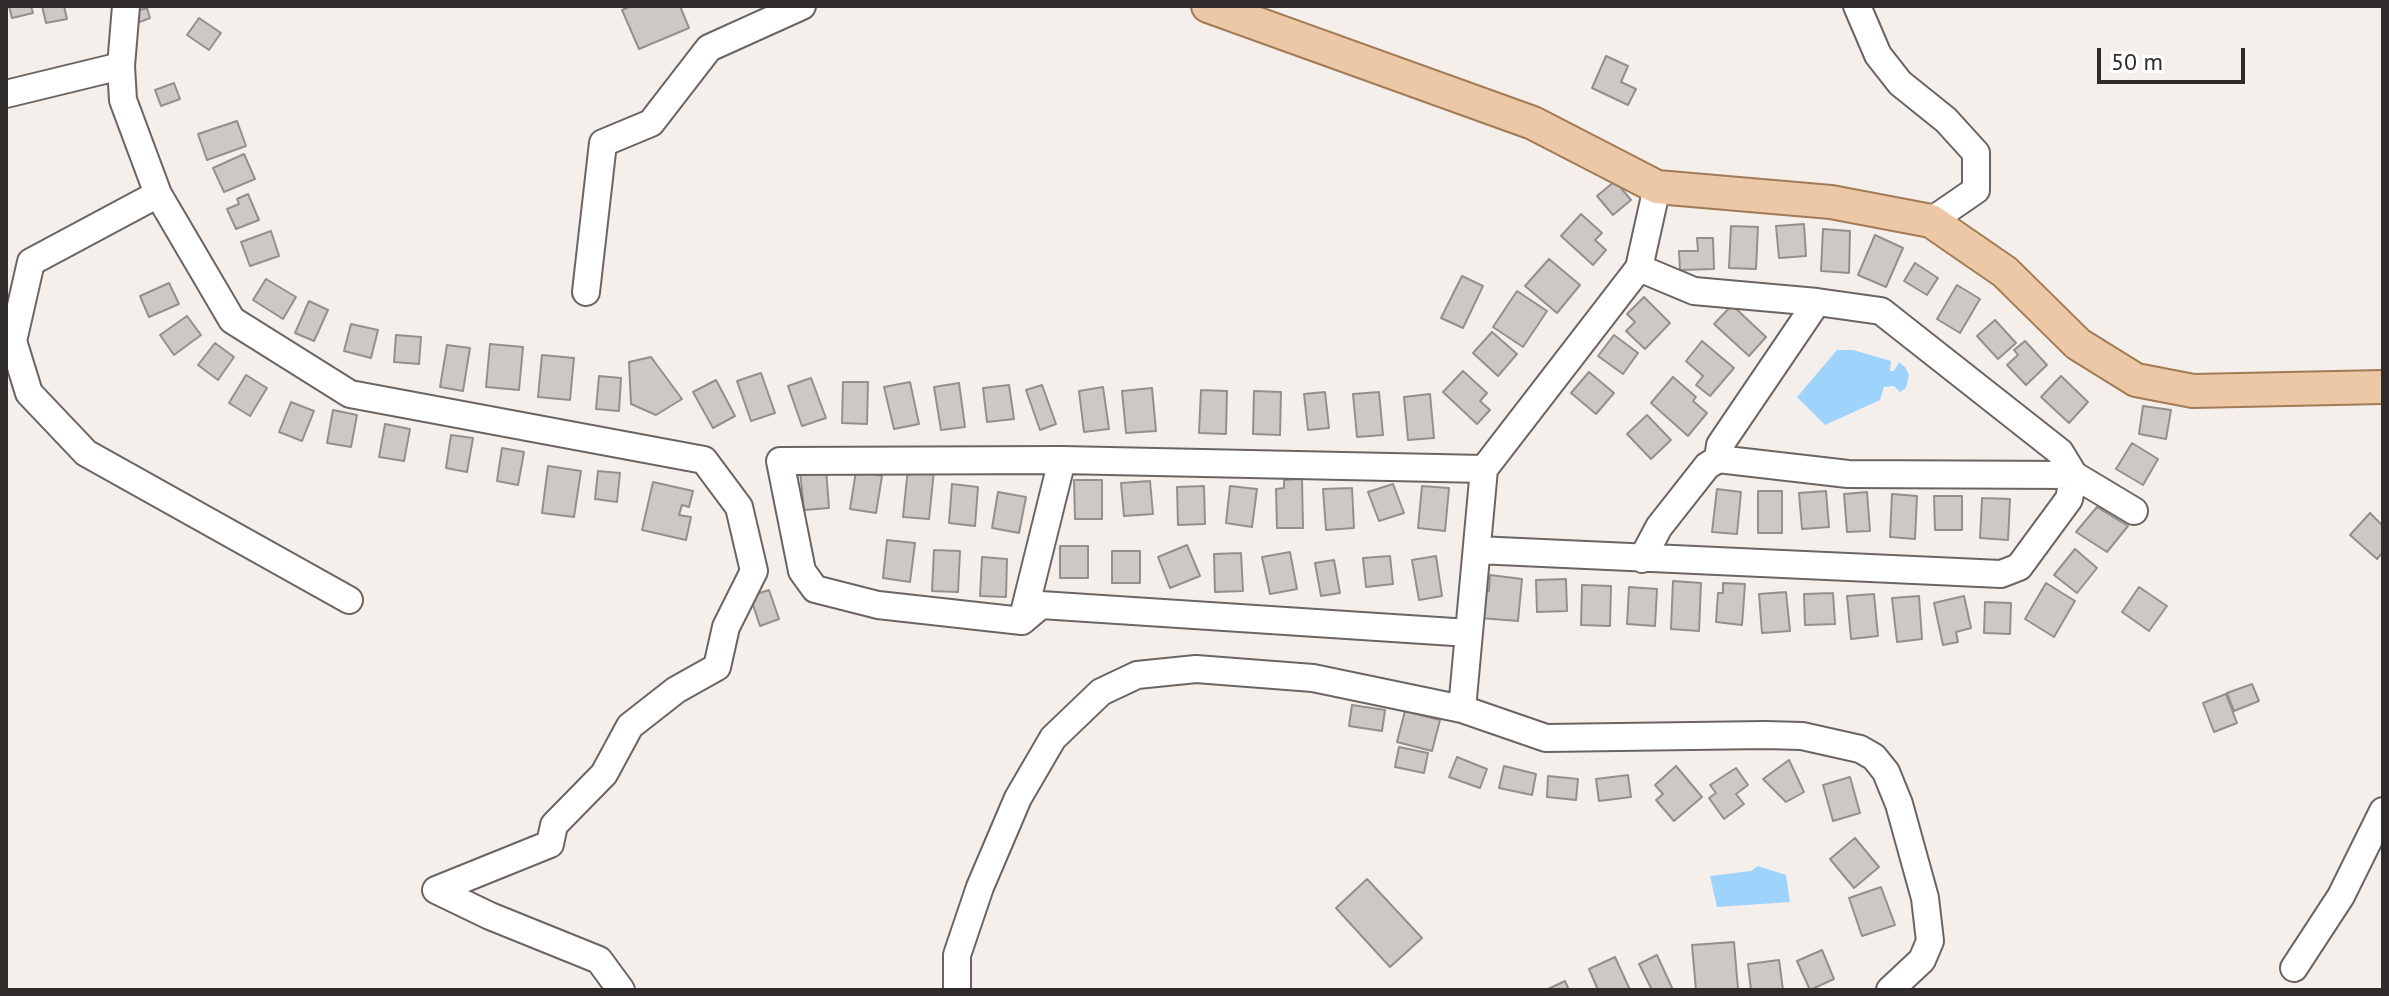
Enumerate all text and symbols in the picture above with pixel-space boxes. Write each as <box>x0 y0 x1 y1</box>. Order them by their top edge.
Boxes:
scale bar <box>2101 32 2249 82</box>
text: 50 m <box>2111 46 2163 77</box>

